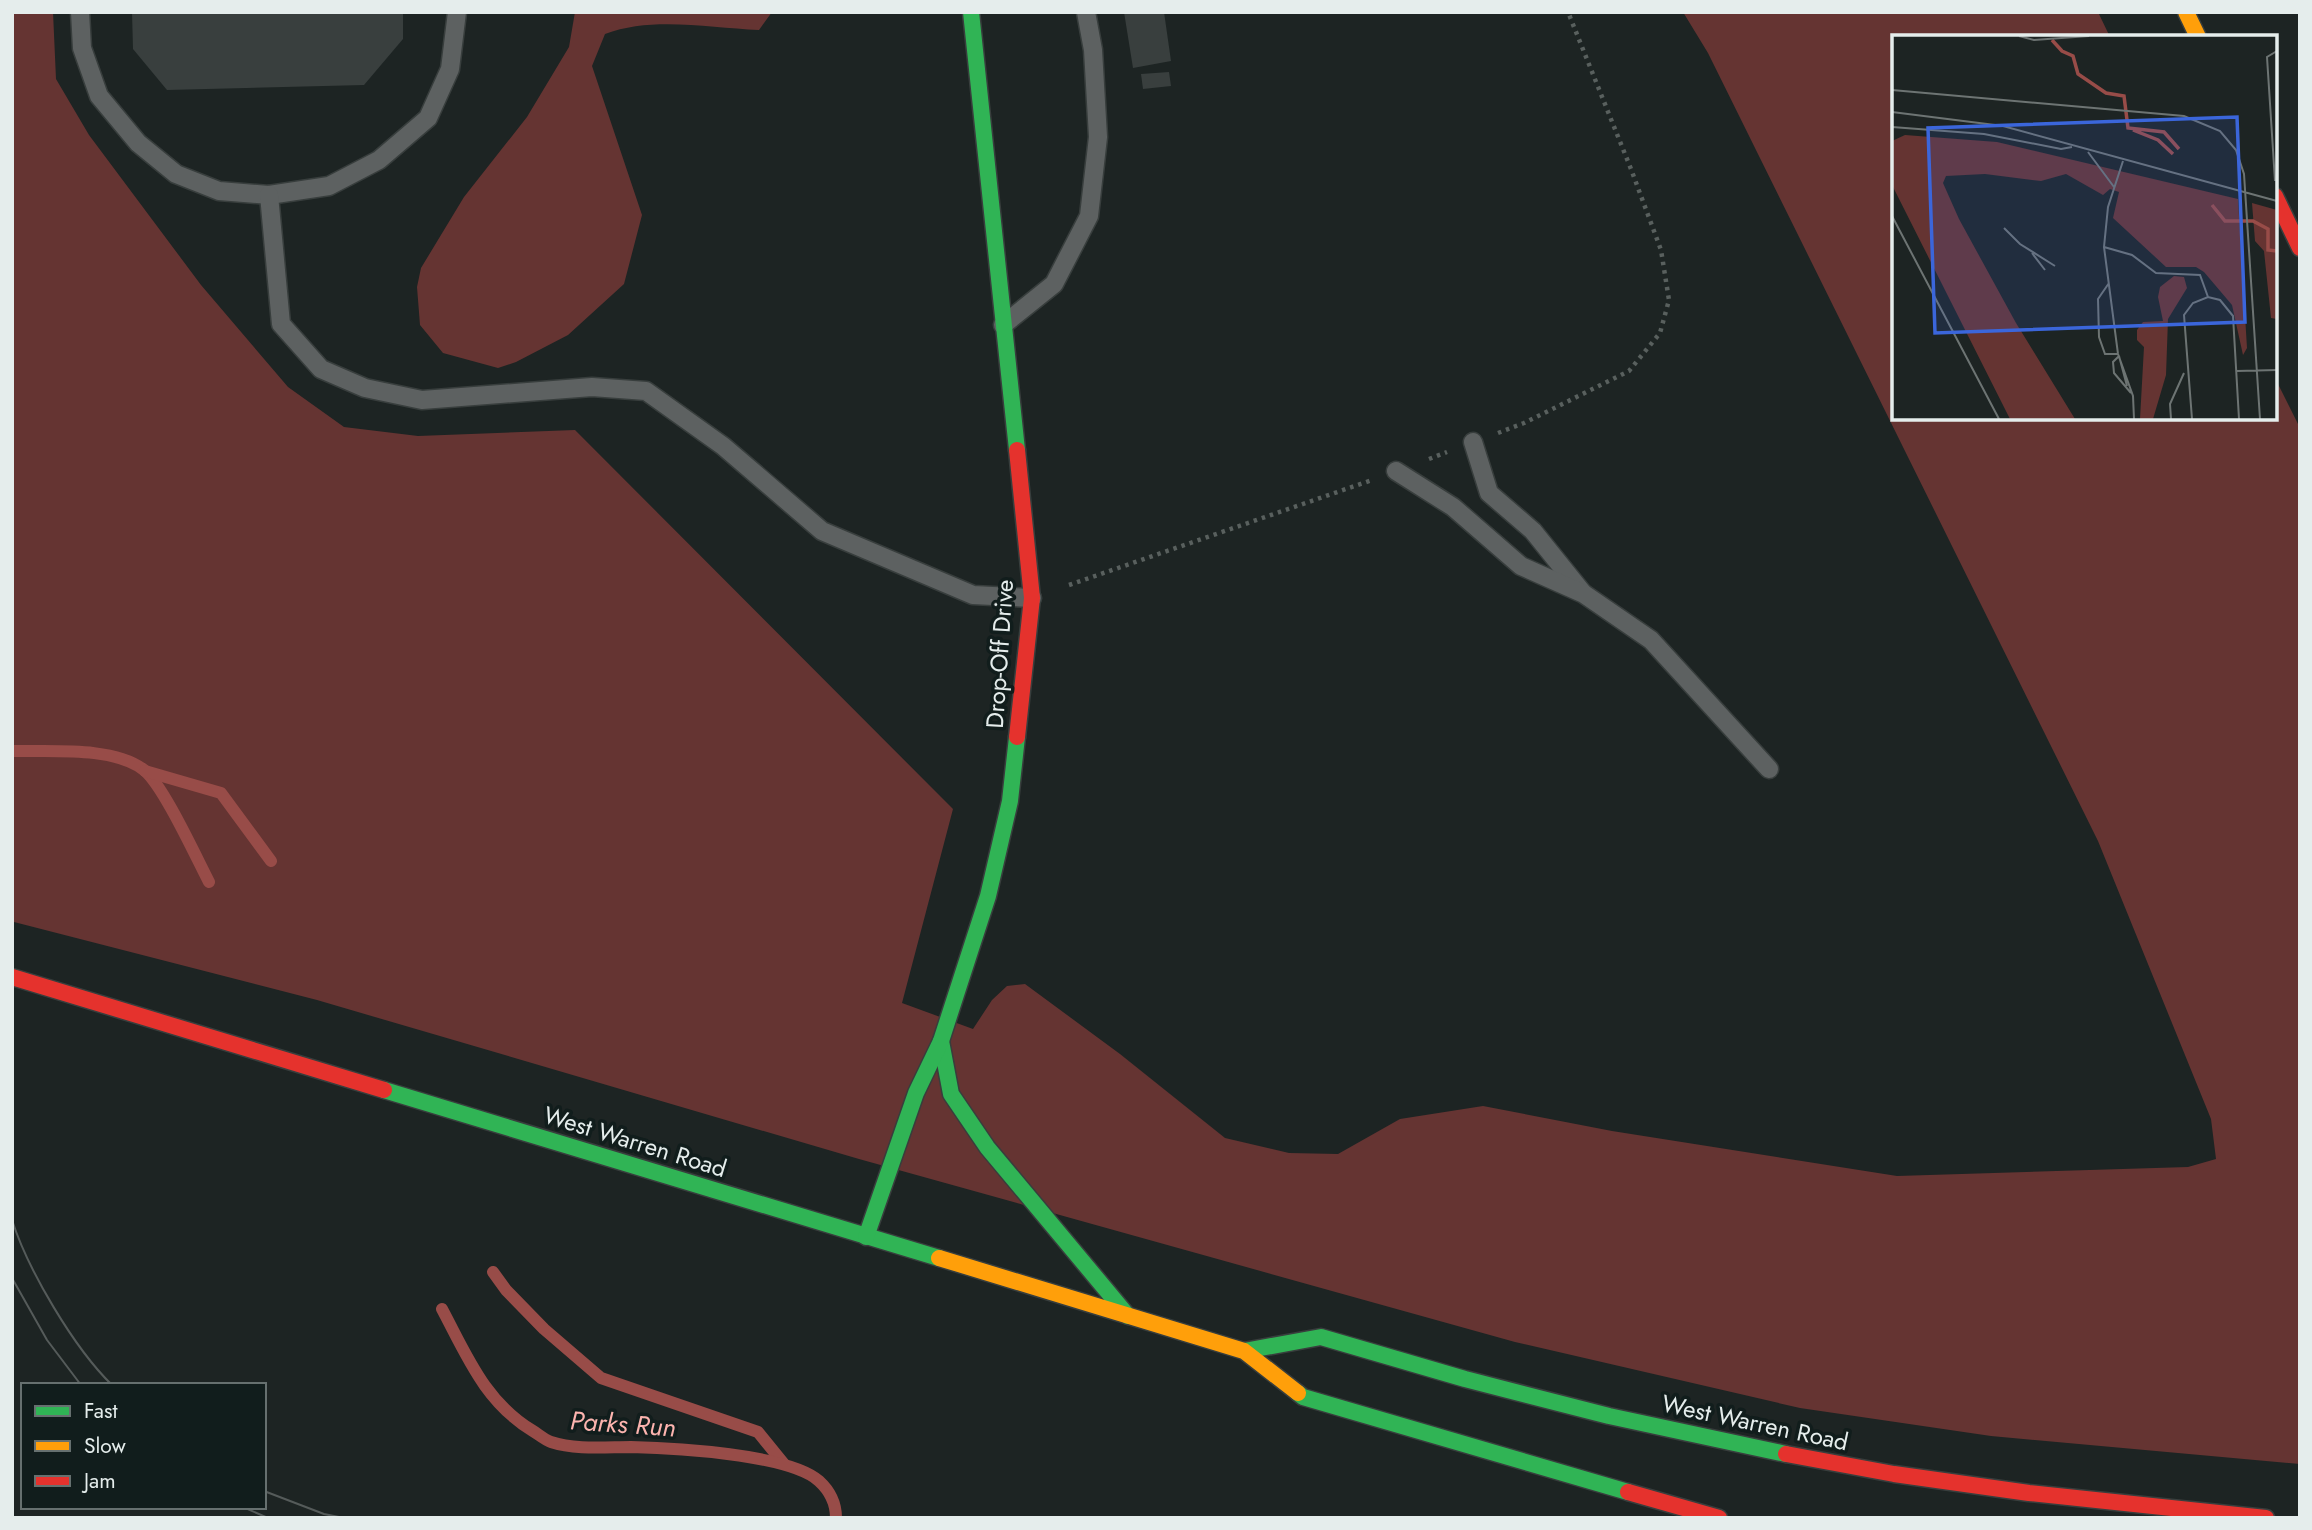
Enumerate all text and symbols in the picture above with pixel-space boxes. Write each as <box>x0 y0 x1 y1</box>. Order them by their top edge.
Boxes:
inset map <box>1892 35 2277 420</box>
street label: Drop-Off Drive <box>977 578 1022 730</box>
street label: West Warren Road <box>539 1097 731 1186</box>
legend <box>21 1383 266 1509</box>
street label: West Warren Road <box>1659 1386 1852 1459</box>
text: Fast <box>84 1396 117 1426</box>
water label: Parks Run <box>569 1401 677 1447</box>
text: Slow <box>84 1431 126 1461</box>
text: Jam <box>81 1466 116 1496</box>

